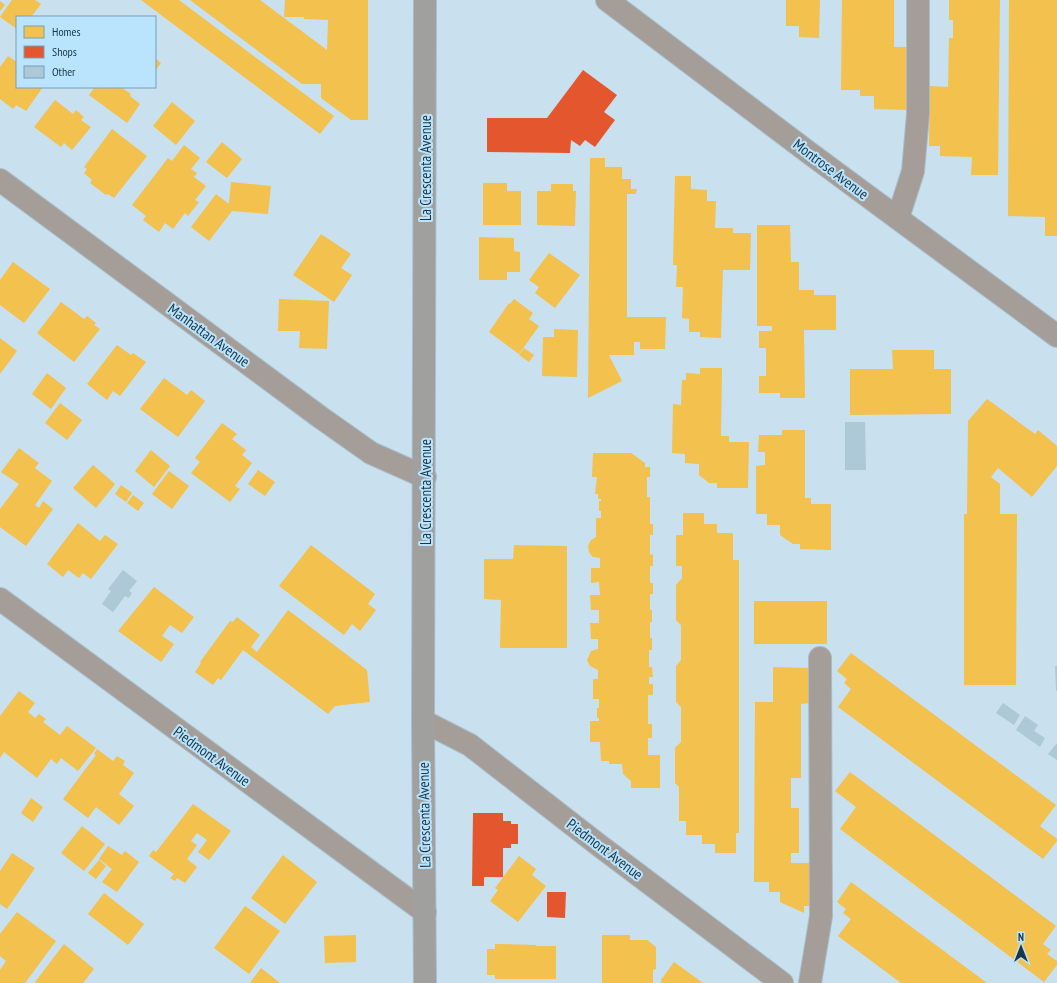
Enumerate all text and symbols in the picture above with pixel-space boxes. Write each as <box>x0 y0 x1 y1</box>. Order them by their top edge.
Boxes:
legend <box>16 16 156 88</box>
text: Homes <box>52 24 80 39</box>
text: Shops <box>52 44 77 59</box>
text: Other <box>52 64 76 79</box>
street label: La Crescenta Avenue <box>416 115 435 221</box>
street label: Montrose Avenue <box>790 135 872 203</box>
street label: Manhattan Avenue <box>164 299 254 371</box>
street label: La Crescenta Avenue <box>416 439 435 545</box>
street label: Piedmont Avenue <box>170 722 254 790</box>
street label: La Crescenta Avenue <box>414 762 434 868</box>
street label: Piedmont Avenue <box>563 814 647 884</box>
north arrow <box>1001 927 1041 967</box>
text: N <box>1018 930 1024 944</box>

